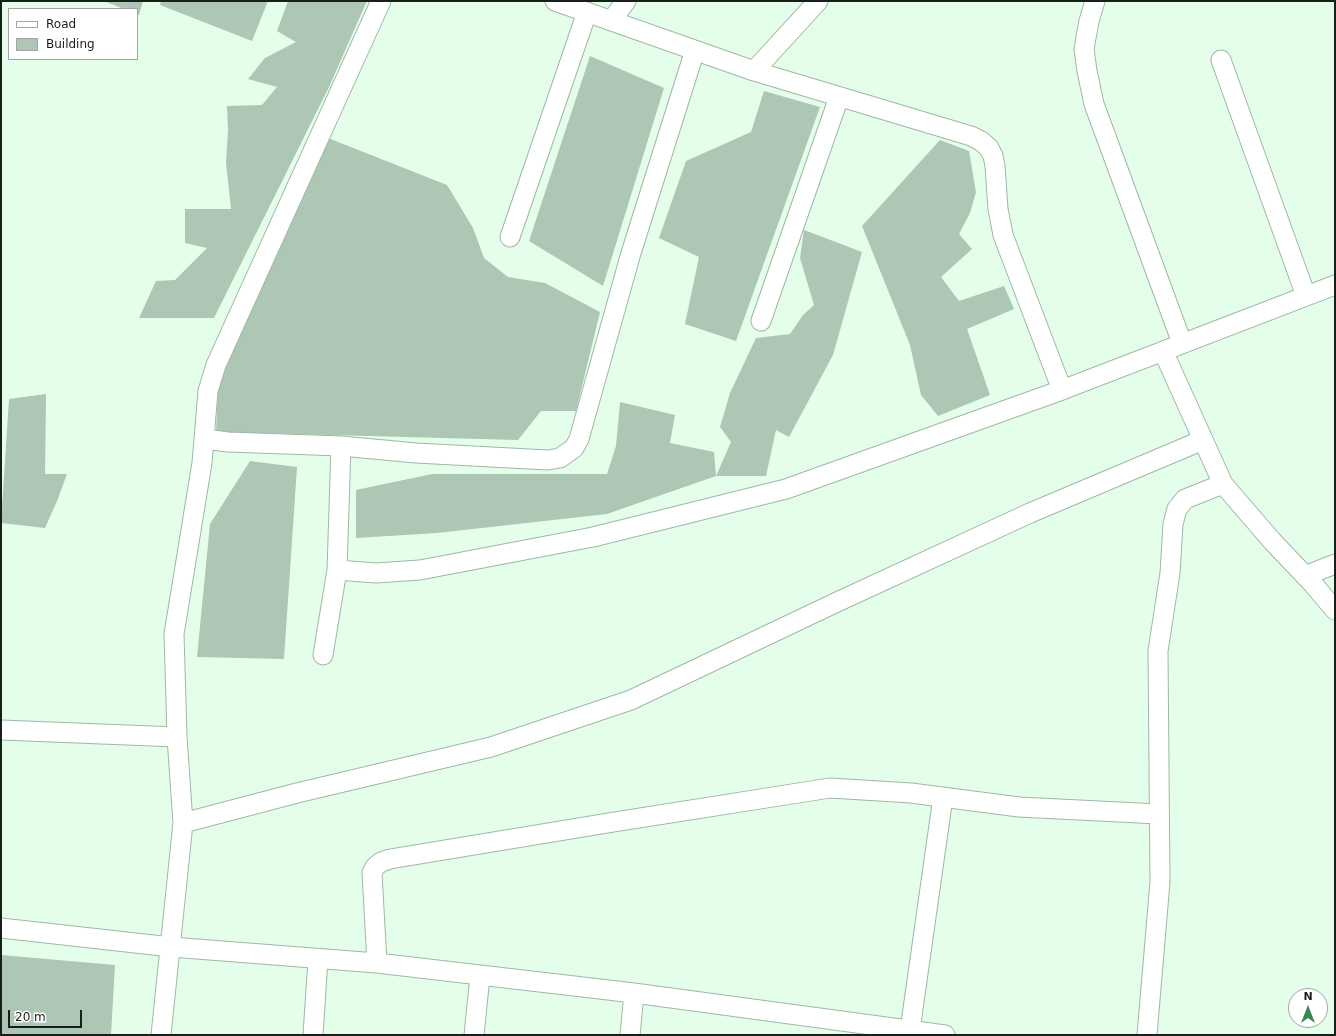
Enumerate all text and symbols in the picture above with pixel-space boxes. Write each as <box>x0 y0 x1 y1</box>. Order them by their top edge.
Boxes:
legend <box>8 8 138 60</box>
text: Road <box>46 17 76 31</box>
text: Building <box>46 37 95 51</box>
north arrow <box>1288 988 1328 1028</box>
text: N <box>1303 990 1313 1003</box>
scale bar <box>10 1002 84 1028</box>
text: 20 m <box>15 1010 46 1024</box>

